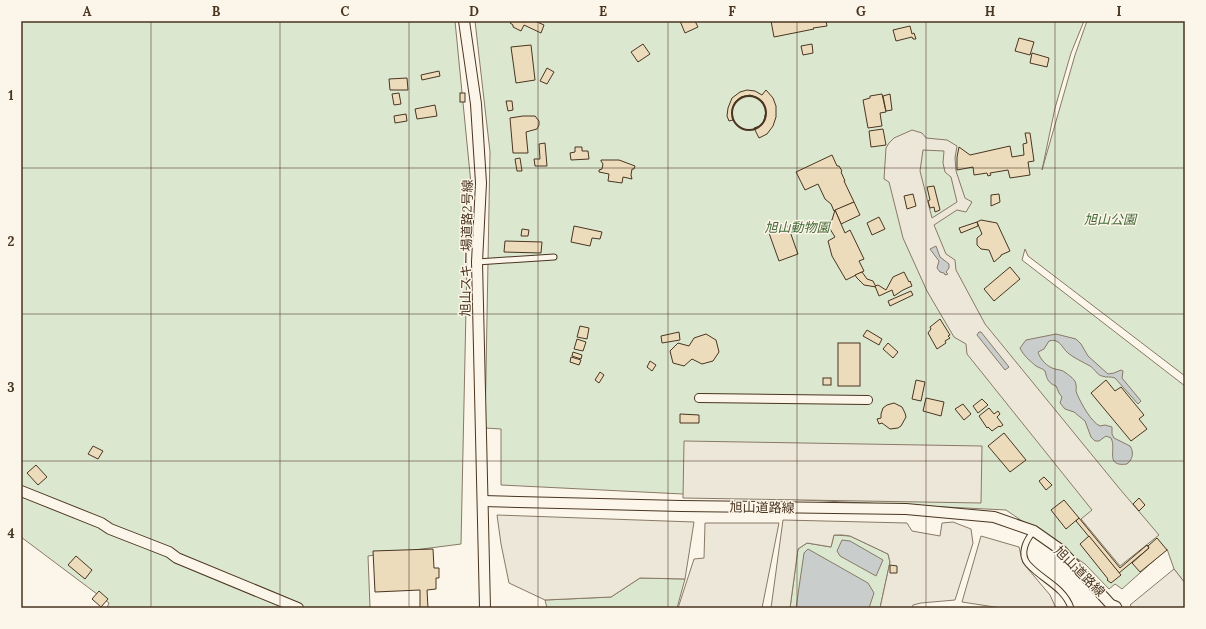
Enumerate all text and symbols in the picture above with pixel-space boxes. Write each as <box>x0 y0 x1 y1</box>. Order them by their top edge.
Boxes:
text: A <box>83 3 92 20</box>
text: B <box>212 3 221 20</box>
text: C <box>341 3 350 20</box>
text: D <box>469 3 479 20</box>
text: E <box>599 3 607 20</box>
text: F <box>728 3 736 20</box>
text: G <box>856 3 866 20</box>
text: H <box>985 3 995 20</box>
text: I <box>1116 3 1122 20</box>
text: 1 <box>8 87 14 104</box>
street label: 旭山スキー場道路2号線 <box>457 179 476 317</box>
park label: 旭山公園 <box>1084 211 1138 228</box>
park label: 旭山動物園 <box>764 219 831 236</box>
text: 2 <box>8 233 15 250</box>
text: 3 <box>7 379 15 396</box>
street label: 旭山道路線 <box>729 498 795 517</box>
text: 4 <box>7 525 15 542</box>
street label: 旭山道路線 <box>1051 542 1109 600</box>

